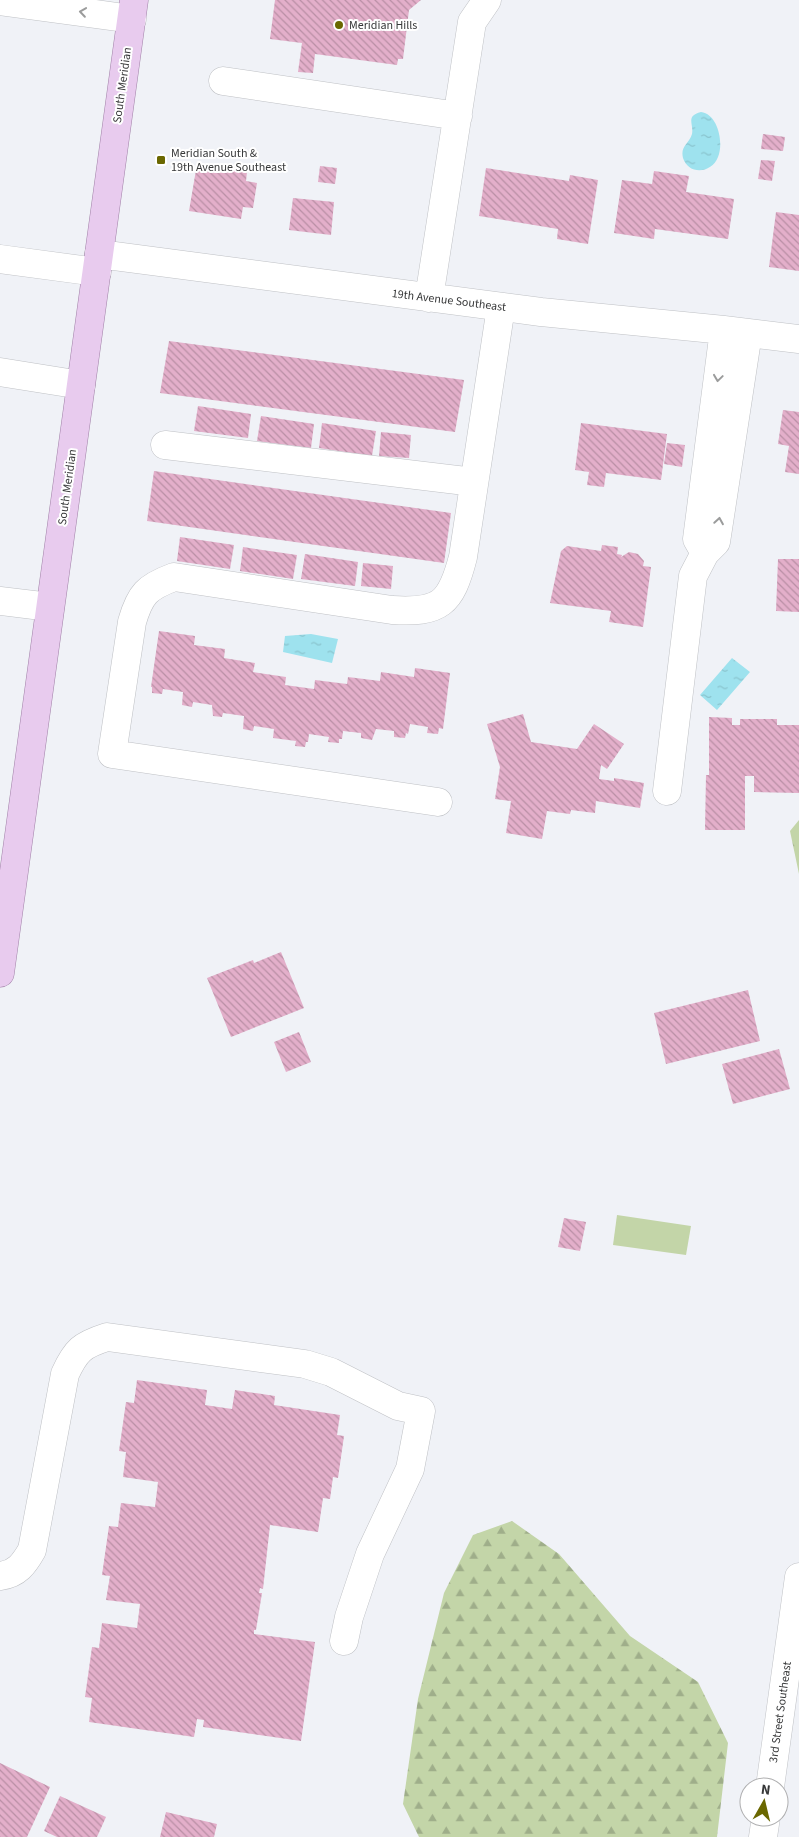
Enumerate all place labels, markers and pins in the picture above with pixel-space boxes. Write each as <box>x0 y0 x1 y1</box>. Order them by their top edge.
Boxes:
place label: Meridian Hills <box>349 17 417 34</box>
marker: Meridian Hills <box>333 19 345 31</box>
place label: Meridian South & 19th Avenue Southeast <box>171 145 286 176</box>
marker: Meridian South & 19th Avenue Southeast <box>155 154 167 166</box>

